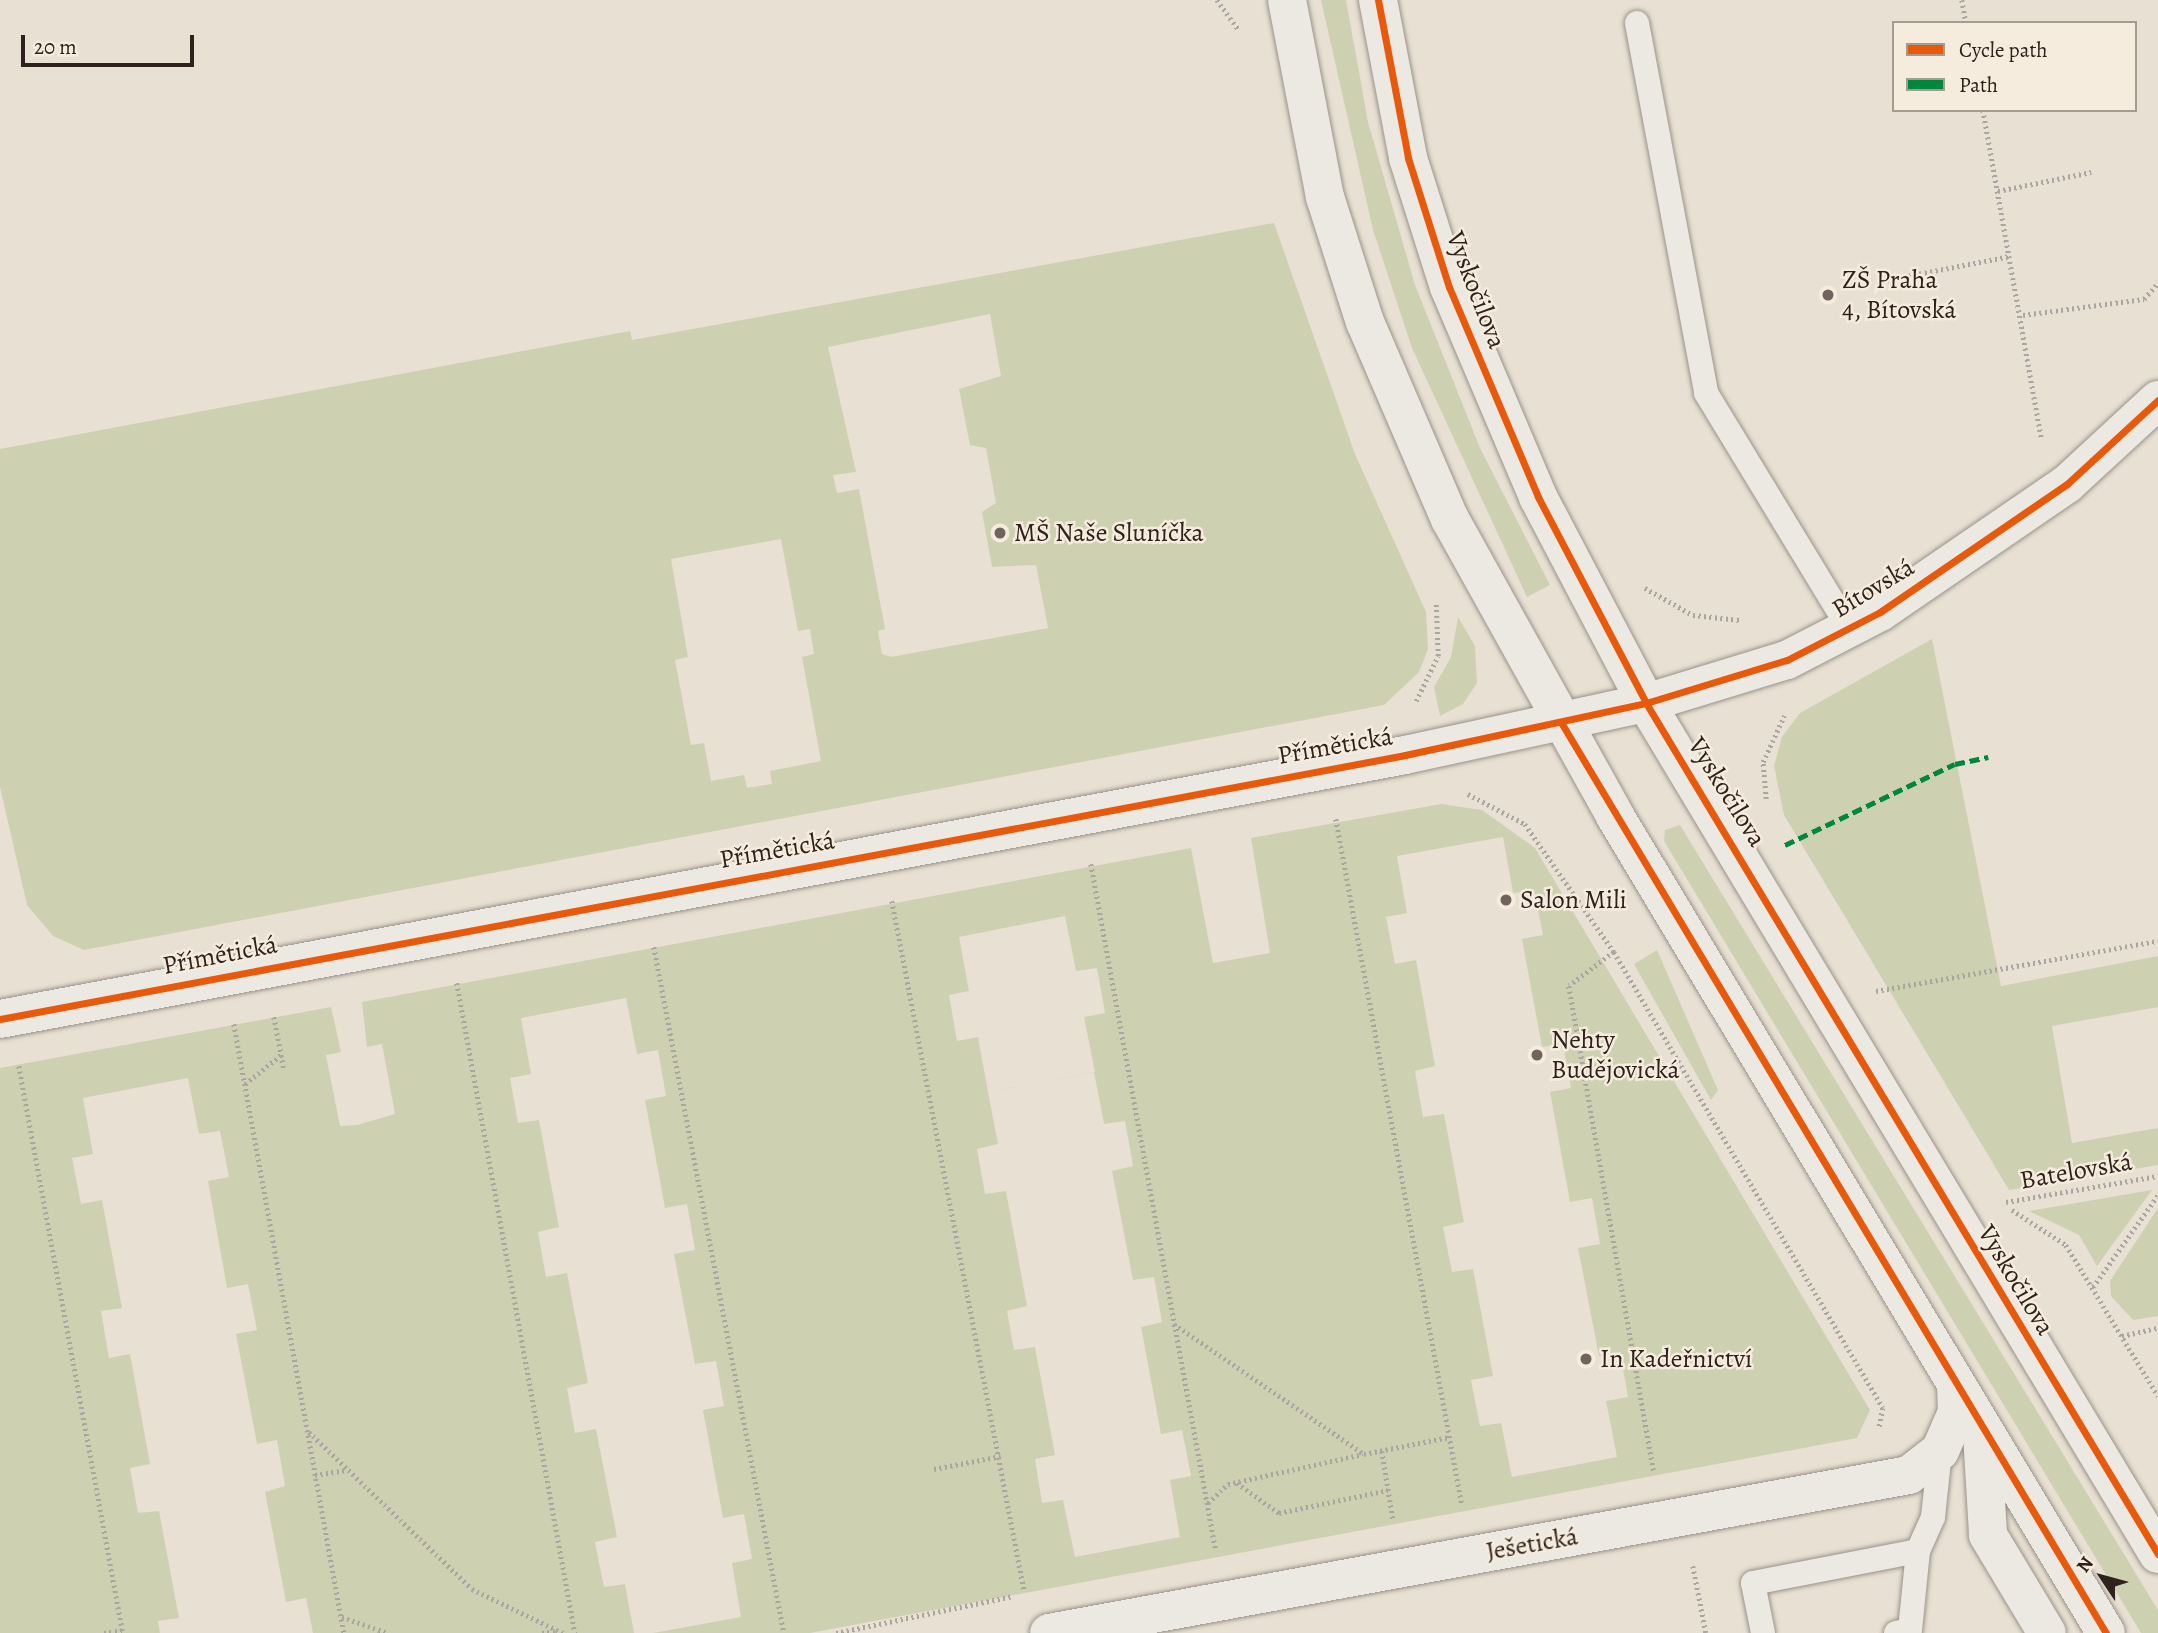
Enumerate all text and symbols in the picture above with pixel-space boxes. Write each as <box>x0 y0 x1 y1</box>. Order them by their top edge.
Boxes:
scale bar <box>24 21 198 65</box>
legend <box>1892 21 2137 112</box>
text: 20 m <box>34 33 77 61</box>
text: Cycle path <box>1959 36 2048 64</box>
text: Path <box>1959 71 1998 99</box>
street label: Vyskočilova <box>1439 227 1513 353</box>
place label: ZŠ Praha 4, Bítovská <box>1842 264 1957 326</box>
marker: ZŠ Praha 4, Bítovská <box>1820 287 1836 303</box>
place label: MŠ Naše Sluníčka <box>1014 517 1204 549</box>
marker: MŠ Naše Sluníčka <box>992 525 1008 541</box>
street label: Bítovská <box>1826 551 1920 625</box>
street label: Přímětická <box>1275 721 1395 771</box>
street label: Vyskočilova <box>1681 732 1773 852</box>
street label: Přímětická <box>717 825 837 875</box>
place label: Salon Mili <box>1520 884 1627 916</box>
marker: Salon Mili <box>1498 892 1514 908</box>
street label: Přímětická <box>160 929 280 981</box>
place label: Nehty Budějovická <box>1551 1024 1680 1086</box>
marker: Nehty Budějovická <box>1529 1047 1545 1063</box>
street label: Batelovská <box>2018 1146 2134 1196</box>
street label: Vyskočilova <box>1971 1219 2061 1341</box>
place label: In Kadeřnictví <box>1600 1343 1752 1375</box>
marker: In Kadeřnictví <box>1578 1351 1594 1367</box>
street label: Ješetická <box>1484 1521 1580 1567</box>
north arrow <box>2067 1542 2137 1612</box>
text: N <box>2070 1551 2100 1578</box>

